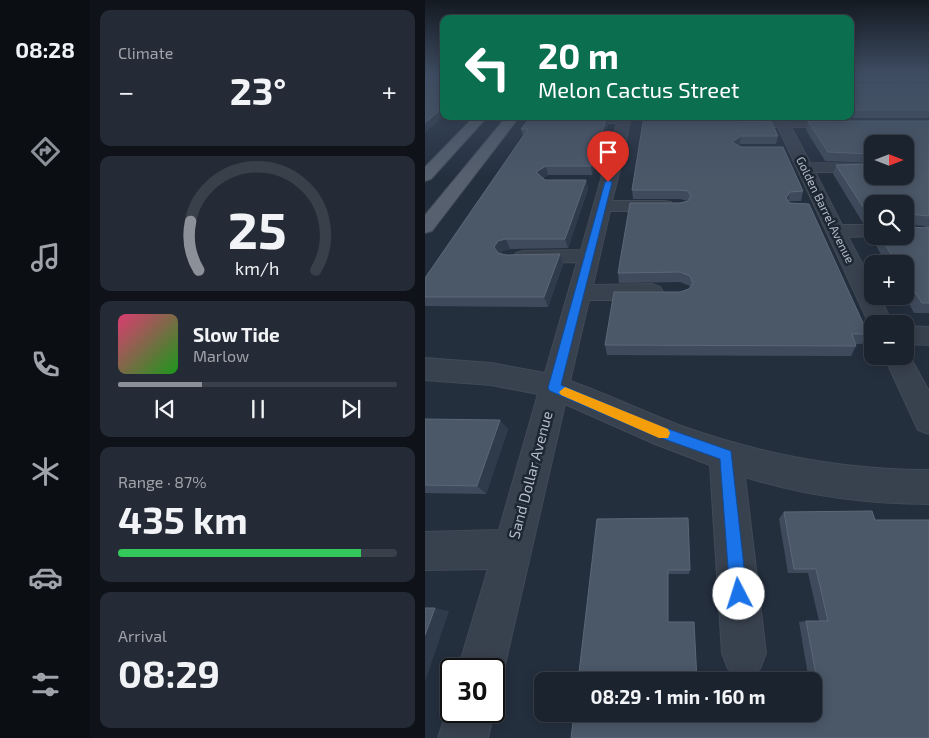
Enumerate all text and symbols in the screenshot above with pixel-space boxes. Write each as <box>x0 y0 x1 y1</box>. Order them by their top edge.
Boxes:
text: 20 m <box>538 34 619 76</box>
icon: left <box>455 35 520 100</box>
text: 08:28 <box>15 36 75 62</box>
text: Climate <box>118 43 173 62</box>
text: 23° <box>230 67 286 113</box>
text: − <box>118 74 134 108</box>
text: + <box>382 74 397 108</box>
text: Melon Cactus Street <box>538 76 739 102</box>
pin <box>587 131 629 182</box>
icon: directions <box>28 134 63 169</box>
north arrow <box>864 135 914 185</box>
map controls <box>864 135 914 365</box>
icon: arrive <box>594 138 622 166</box>
street label: Golden Barrel Avenue <box>794 154 858 265</box>
button: search <box>864 195 914 245</box>
text: 25 <box>228 197 287 259</box>
icon: music <box>28 240 63 275</box>
button: + <box>864 255 914 305</box>
text: km/h <box>235 257 280 279</box>
button: − <box>864 315 914 365</box>
text: Slow Tide <box>193 323 280 346</box>
text: Marlow <box>193 346 249 365</box>
icon: phone <box>28 347 63 382</box>
icon: previous <box>151 395 179 423</box>
icon: pause <box>244 395 272 423</box>
icon: next <box>337 395 365 423</box>
street label: Sand Dollar Avenue <box>504 409 556 541</box>
icon: climate <box>28 454 63 489</box>
text: Range · 87% <box>118 472 207 491</box>
text: 435 km <box>118 496 248 542</box>
icon: car <box>28 560 63 595</box>
position arrow <box>712 567 764 619</box>
text: Arrival <box>118 626 167 645</box>
text: 08:29 <box>118 650 220 696</box>
speed limit sign: 30 <box>440 658 505 723</box>
icon: filters <box>28 667 63 702</box>
text: 08:29 · 1 min · 160 m <box>591 685 765 708</box>

